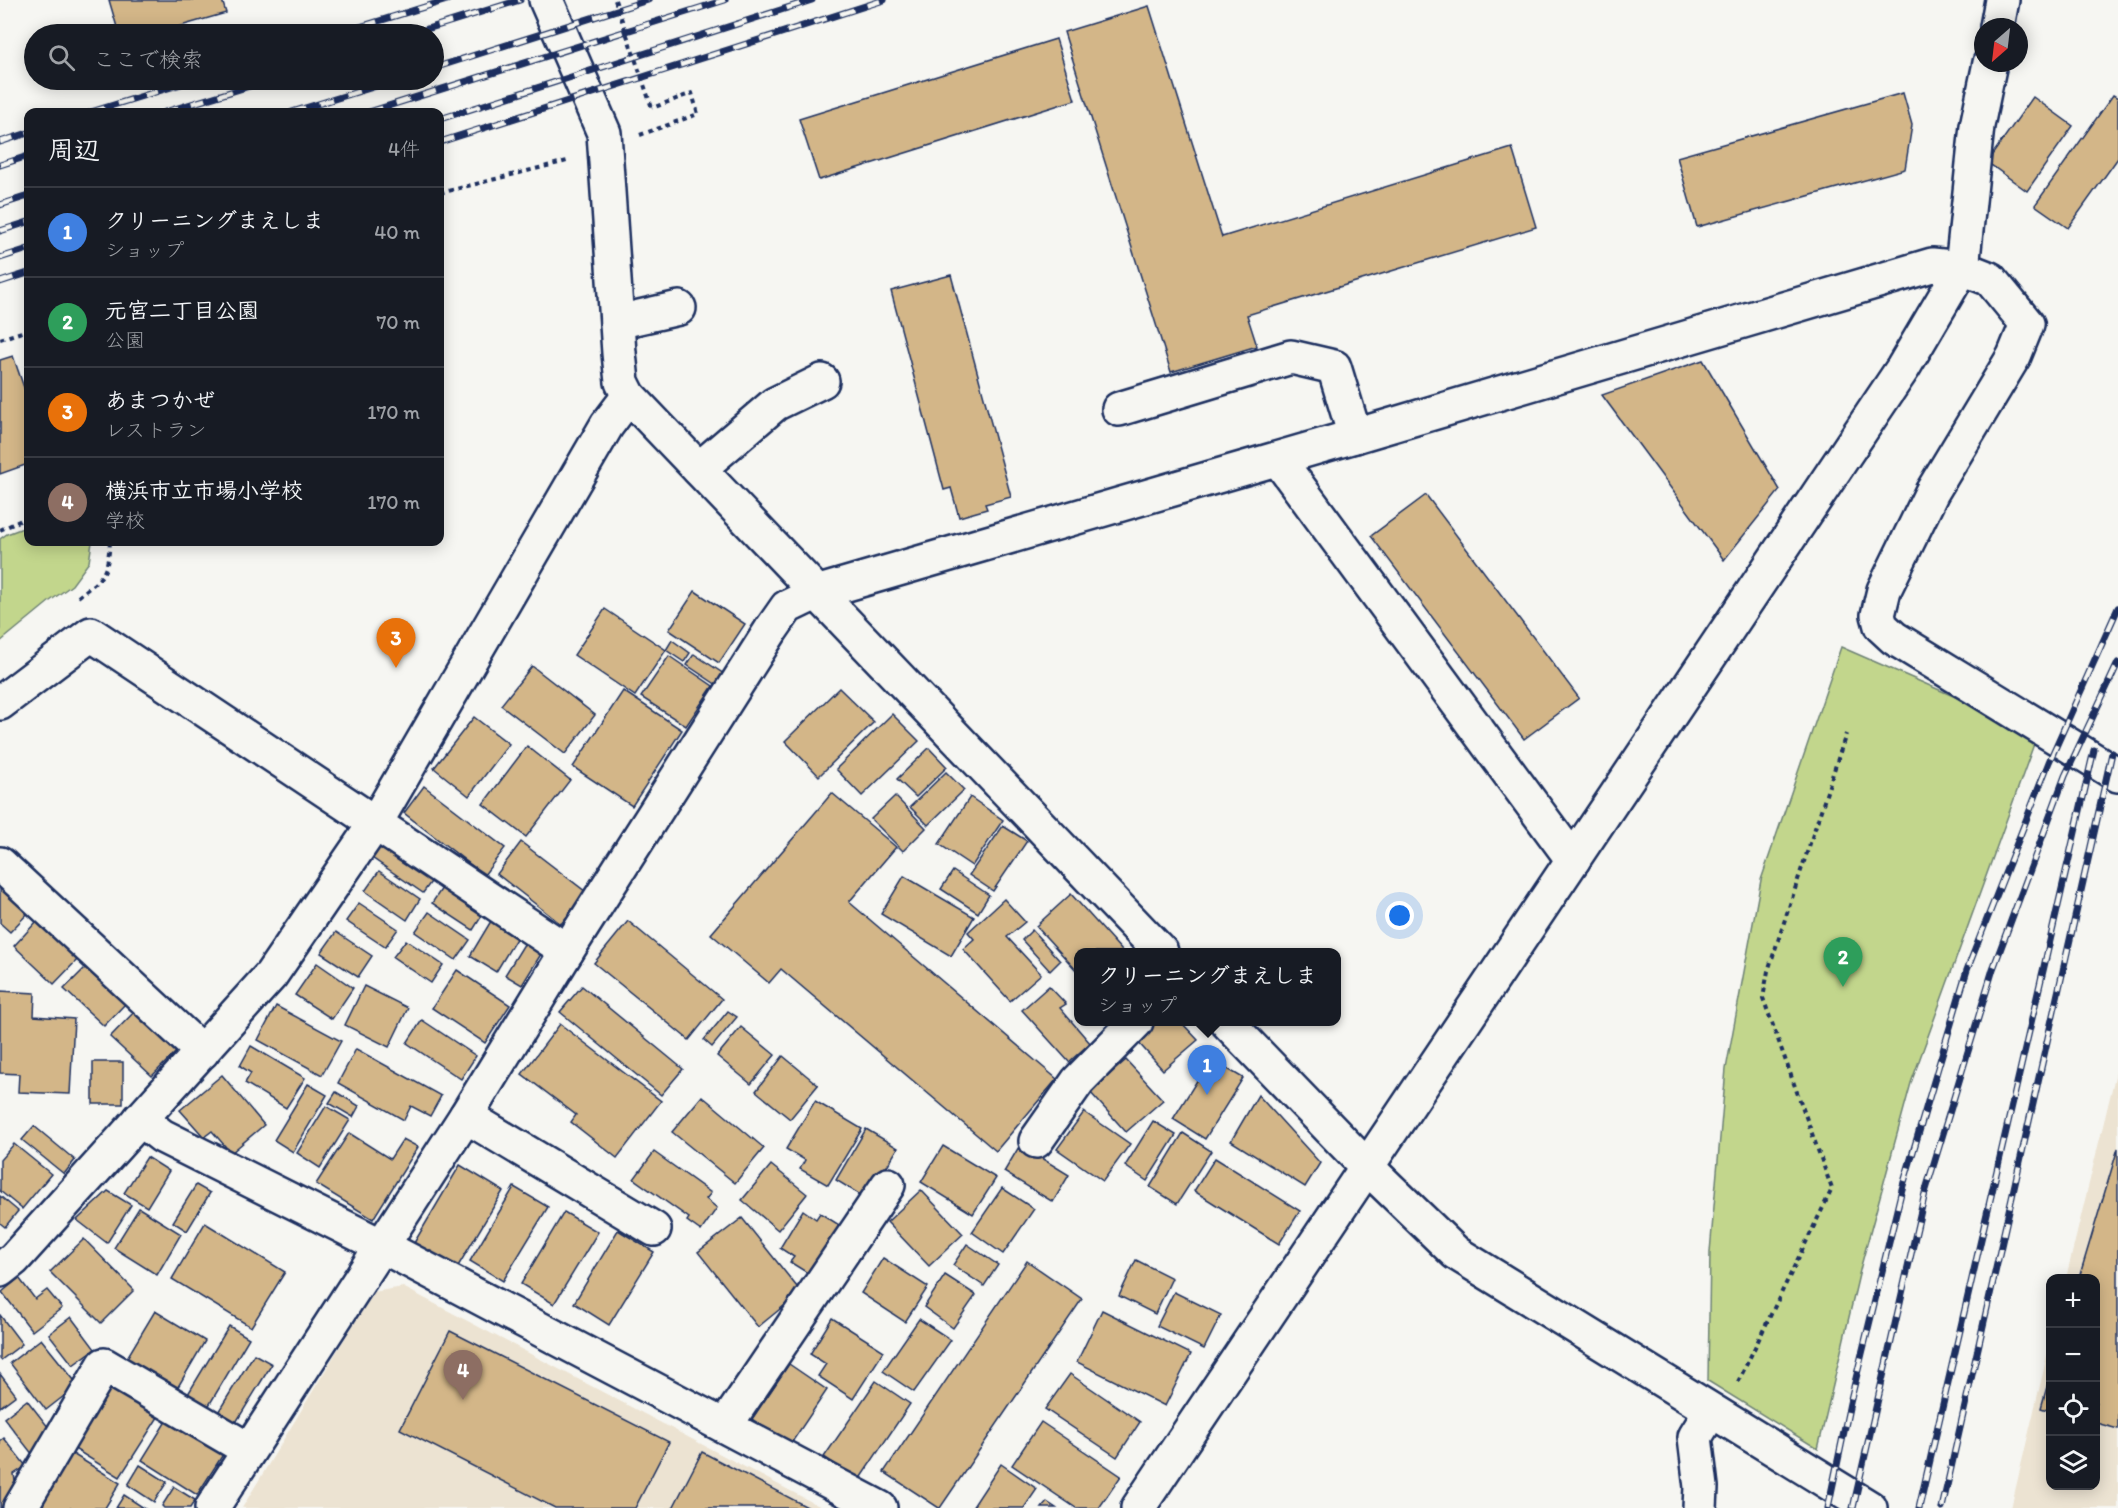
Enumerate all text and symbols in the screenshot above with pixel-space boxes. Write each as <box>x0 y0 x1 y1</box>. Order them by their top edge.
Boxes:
north arrow <box>1974 18 2028 72</box>
search box <box>24 24 444 90</box>
icon: search <box>45 41 78 74</box>
text: ここで検索 <box>93 46 203 73</box>
text: 周辺 <box>48 134 100 166</box>
text: 4件 <box>388 137 420 161</box>
text: クリーニングまえしま <box>105 207 325 234</box>
text: 1 <box>63 220 72 244</box>
text: 40 m <box>374 220 420 244</box>
text: ショップ <box>105 238 184 262</box>
text: 元宮二丁目公園 <box>105 297 259 324</box>
text: 2 <box>62 310 73 334</box>
text: 70 m <box>376 310 420 334</box>
text: 公園 <box>105 328 145 352</box>
text: あまつかぜ <box>105 387 215 414</box>
text: 3 <box>62 400 73 424</box>
text: 170 m <box>367 400 420 424</box>
text: レストラン <box>105 418 207 442</box>
text: 横浜市立市場小学校 <box>105 477 303 504</box>
text: 4 <box>61 490 74 514</box>
text: 170 m <box>367 490 420 514</box>
text: 学校 <box>105 508 145 532</box>
pin: 3 <box>376 618 416 668</box>
your location <box>1385 901 1414 930</box>
pin: 2 <box>1824 938 1862 987</box>
popup <box>1074 948 1341 1026</box>
text: クリーニングまえしま <box>1098 962 1317 989</box>
text: ショップ <box>1098 993 1177 1017</box>
pin: 1 <box>1188 1046 1226 1095</box>
map controls <box>2046 1274 2100 1490</box>
button: + <box>2046 1274 2100 1328</box>
button: − <box>2046 1328 2100 1382</box>
pin: 4 <box>444 1350 482 1400</box>
button: locate <box>2046 1382 2100 1436</box>
button: layers <box>2046 1436 2100 1490</box>

